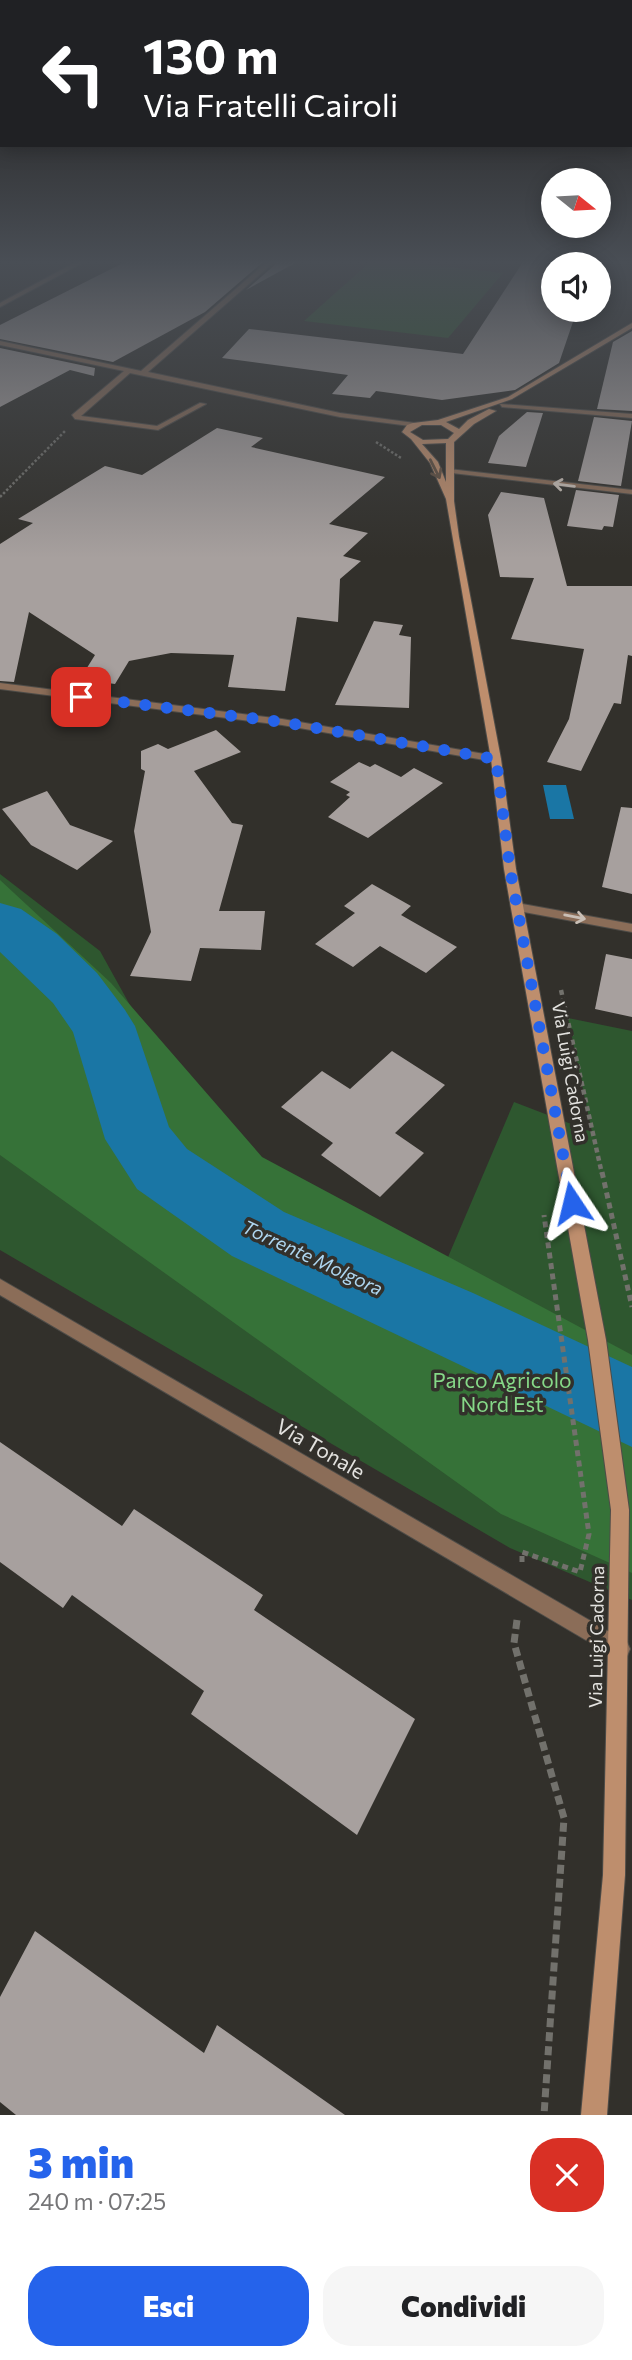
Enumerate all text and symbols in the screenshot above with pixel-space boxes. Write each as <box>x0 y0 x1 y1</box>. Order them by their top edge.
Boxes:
text: 130 m <box>143 24 278 84</box>
icon: left <box>28 28 119 119</box>
text: Via Fratelli Cairoli <box>143 84 398 124</box>
north arrow <box>541 168 611 238</box>
map controls <box>541 168 611 322</box>
button: sound <box>541 252 611 322</box>
one-way arrow <box>429 458 443 479</box>
one-way arrow <box>553 478 576 491</box>
pin <box>51 667 111 727</box>
icon: arrive <box>62 678 100 716</box>
one-way arrow <box>563 911 586 924</box>
street label: Via Luigi Cadorna <box>548 1000 594 1144</box>
position arrow <box>535 1166 609 1240</box>
water label: Torrente Molgora <box>239 1214 387 1300</box>
park label: Parco Agricolo Nord Est <box>432 1367 572 1416</box>
street label: Via Tonale <box>272 1413 370 1483</box>
street label: Via Luigi Cadorna <box>584 1566 608 1708</box>
text: 3 min <box>28 2135 134 2187</box>
button: close <box>530 2138 604 2212</box>
text: 240 m · 07:25 <box>28 2187 166 2215</box>
button: Esci <box>28 2266 309 2346</box>
button: Condividi <box>323 2266 604 2346</box>

